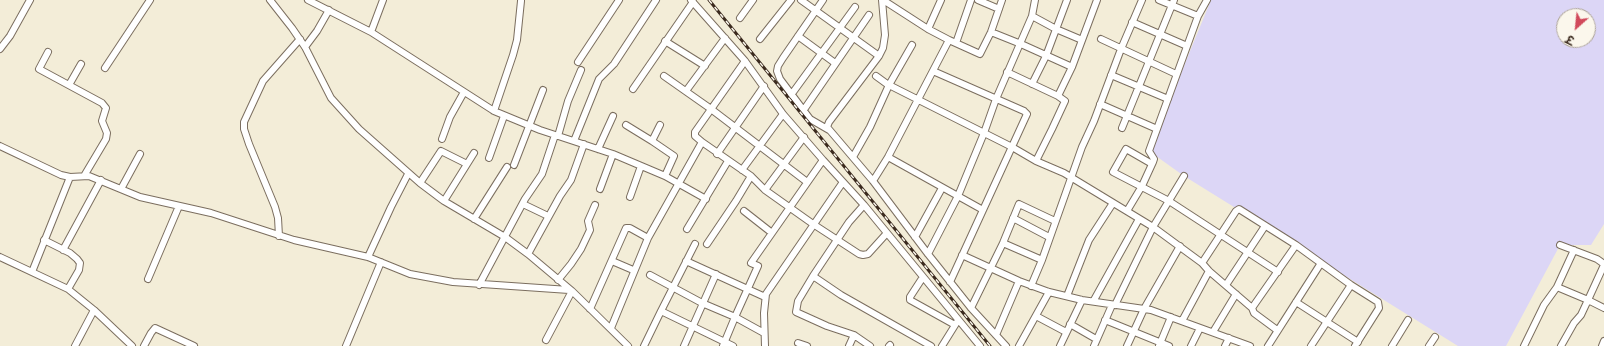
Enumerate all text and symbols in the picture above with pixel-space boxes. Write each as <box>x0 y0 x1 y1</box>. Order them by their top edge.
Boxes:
north arrow <box>1556 8 1596 48</box>
text: उ <box>1565 31 1577 45</box>

